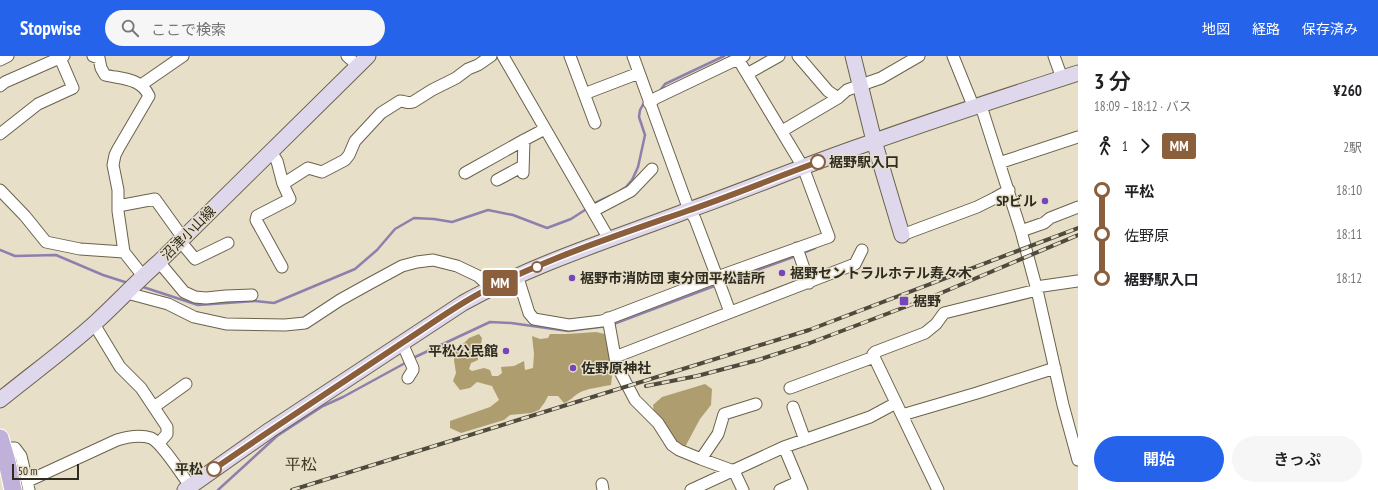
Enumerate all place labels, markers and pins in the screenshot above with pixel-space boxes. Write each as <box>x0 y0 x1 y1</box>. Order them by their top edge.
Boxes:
place label: 裾野駅入口 <box>829 153 899 171</box>
marker: 裾野駅入口 <box>810 154 826 170</box>
place label: SPビル <box>996 192 1037 210</box>
marker: SPビル <box>1040 196 1050 206</box>
unlabelled marker <box>531 261 543 273</box>
place label: 裾野セントラルホテル寿々木 <box>790 264 972 282</box>
marker: 裾野セントラルホテル寿々木 <box>777 268 787 278</box>
place label: 裾野市消防団 東分団平松詰所 <box>580 269 765 287</box>
marker: 裾野市消防団 東分団平松詰所 <box>567 273 577 283</box>
place label: 裾野 <box>913 292 941 310</box>
marker: 裾野 <box>898 295 910 307</box>
place label: 平松公民館 <box>428 342 498 360</box>
marker: 平松公民館 <box>501 346 511 356</box>
place label: 佐野原神社 <box>581 359 651 377</box>
marker: 佐野原神社 <box>568 363 578 373</box>
place label: 平松 <box>175 460 203 478</box>
marker: 平松 <box>206 461 222 477</box>

